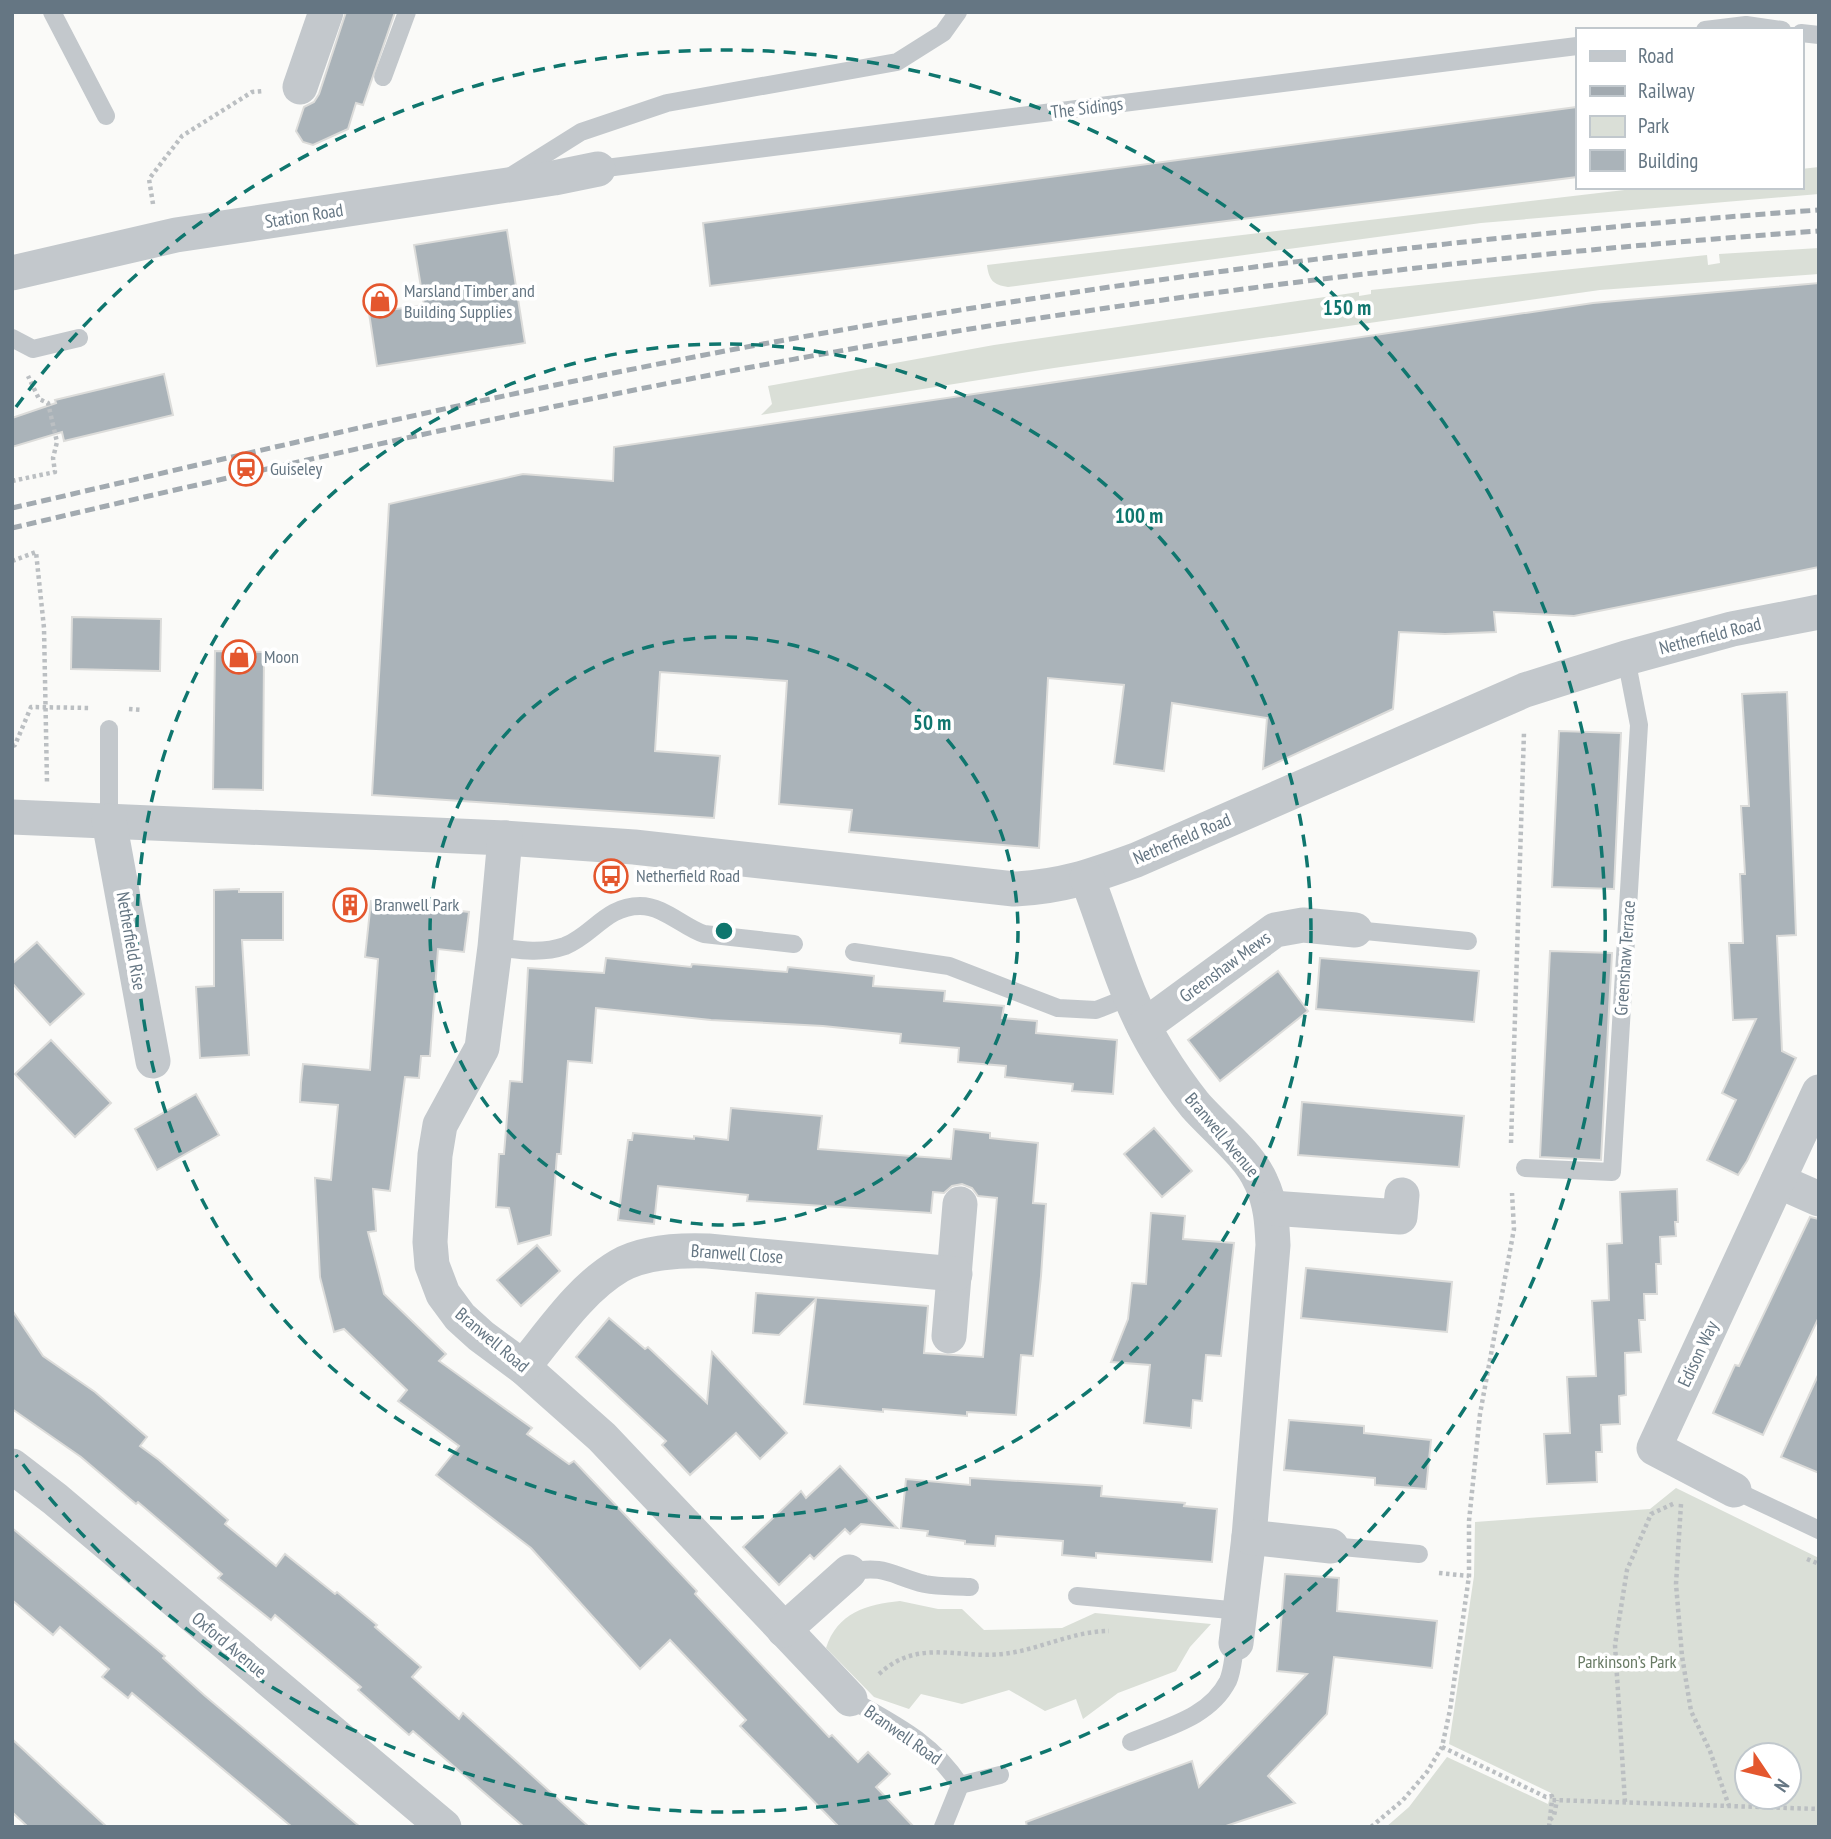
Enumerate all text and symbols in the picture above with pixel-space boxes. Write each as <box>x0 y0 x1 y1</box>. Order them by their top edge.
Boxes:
legend <box>1576 28 1803 189</box>
text: Road <box>1638 42 1674 69</box>
text: Railway <box>1638 77 1695 104</box>
street label: The Sidings <box>1050 92 1124 123</box>
text: Park <box>1638 112 1669 139</box>
text: Building <box>1638 147 1698 174</box>
street label: Station Road <box>263 198 345 233</box>
place label: Marsland Timber and Building Supplies <box>404 279 535 323</box>
shop icon: Marsland Timber and Building Supplies <box>361 282 399 320</box>
text: 150 m <box>1323 294 1371 321</box>
station icon: Guiseley <box>227 450 265 488</box>
place label: Guiseley <box>270 457 322 480</box>
text: 100 m <box>1115 502 1163 529</box>
street label: Netherfield Road <box>1657 612 1763 659</box>
shop icon: Moon <box>220 638 258 676</box>
place label: Moon <box>264 645 299 668</box>
text: 50 m <box>913 709 951 736</box>
street label: Netherfield Road <box>1129 808 1234 869</box>
bus stop icon: Netherfield Road <box>592 857 630 895</box>
place label: Netherfield Road <box>636 864 740 887</box>
building icon: Branwell Park <box>331 886 369 924</box>
street label: Netherfield Rise <box>112 890 151 992</box>
place label: Branwell Park <box>374 893 459 916</box>
street label: Greenshaw Terrace <box>1609 900 1640 1016</box>
centre of rings <box>712 919 736 943</box>
street label: Greenshaw Mews <box>1175 926 1275 1007</box>
street label: Branwell Avenue <box>1180 1088 1265 1182</box>
street label: Branwell Close <box>690 1239 784 1268</box>
street label: Branwell Road <box>451 1302 534 1377</box>
street label: Edison Way <box>1672 1317 1723 1390</box>
street label: Oxford Avenue <box>187 1607 271 1683</box>
park label: Parkinson’s Park <box>1578 1650 1676 1673</box>
street label: Branwell Road <box>860 1700 946 1770</box>
north arrow <box>1733 1741 1803 1811</box>
text: N <box>1769 1775 1795 1797</box>

